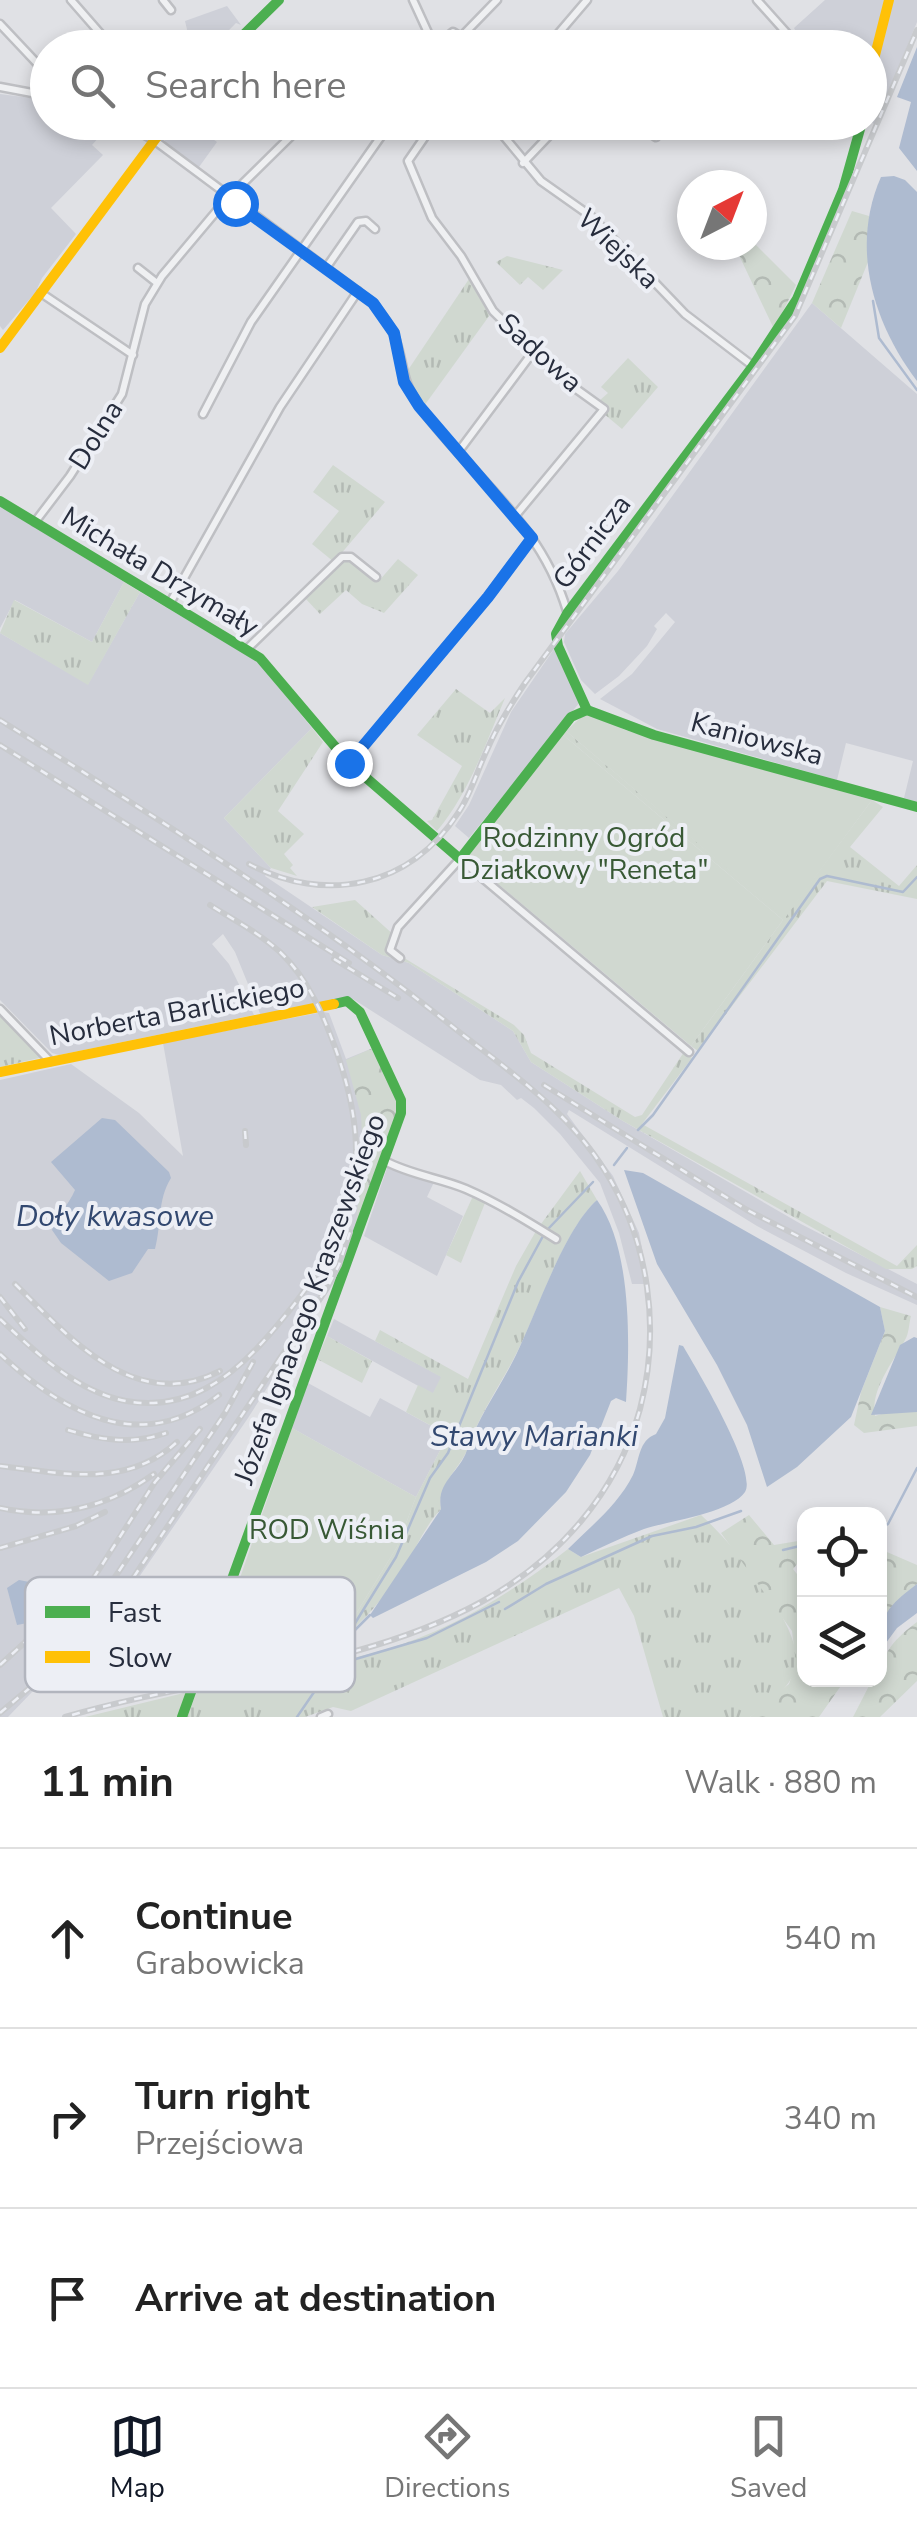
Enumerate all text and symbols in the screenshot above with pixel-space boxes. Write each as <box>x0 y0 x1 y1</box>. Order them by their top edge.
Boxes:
search box <box>30 30 887 140</box>
icon: search <box>65 58 120 113</box>
text: Search here <box>145 60 346 111</box>
north arrow <box>677 170 767 260</box>
route start <box>213 181 259 227</box>
street label: Wiejska <box>568 200 668 298</box>
street label: Sadowa <box>489 305 591 401</box>
street label: Dolna <box>60 393 132 477</box>
street label: Górnicza <box>544 487 640 597</box>
street label: Michała Drzymały <box>54 498 266 646</box>
street label: Kaniowska <box>687 703 827 775</box>
route end <box>327 741 373 787</box>
park label: Rodzinny Ogród Działkowy "Reneta" <box>460 819 708 889</box>
street label: Norberta Barlickiego <box>46 969 308 1055</box>
street label: Józefa Ignacego Kraszewskiego <box>225 1109 395 1490</box>
water label: Doły kwasowe <box>16 1196 214 1237</box>
water label: Stawy Marianki <box>430 1416 639 1457</box>
map controls <box>797 1507 887 1687</box>
button: locate <box>797 1507 887 1597</box>
park label: ROD Wiśnia <box>249 1511 405 1549</box>
legend <box>25 1577 355 1692</box>
text: Fast <box>108 1594 161 1632</box>
button: layers <box>797 1597 887 1687</box>
text: Slow <box>108 1639 172 1677</box>
text: 11 min <box>40 1754 174 1811</box>
text: Walk · 880 m <box>684 1761 877 1804</box>
text: Continue <box>135 1891 293 1942</box>
icon: ahead <box>40 1911 95 1966</box>
text: 540 m <box>784 1917 877 1960</box>
text: Grabowicka <box>135 1942 305 1985</box>
text: Turn right <box>135 2071 310 2122</box>
icon: right <box>40 2091 95 2146</box>
text: 340 m <box>784 2097 877 2140</box>
text: Przejściowa <box>135 2122 304 2165</box>
icon: arrive <box>40 2271 95 2326</box>
text: Arrive at destination <box>135 2273 496 2324</box>
tab: Map <box>110 2409 165 2507</box>
tab: Directions <box>384 2409 510 2507</box>
tab: Saved <box>730 2409 807 2507</box>

